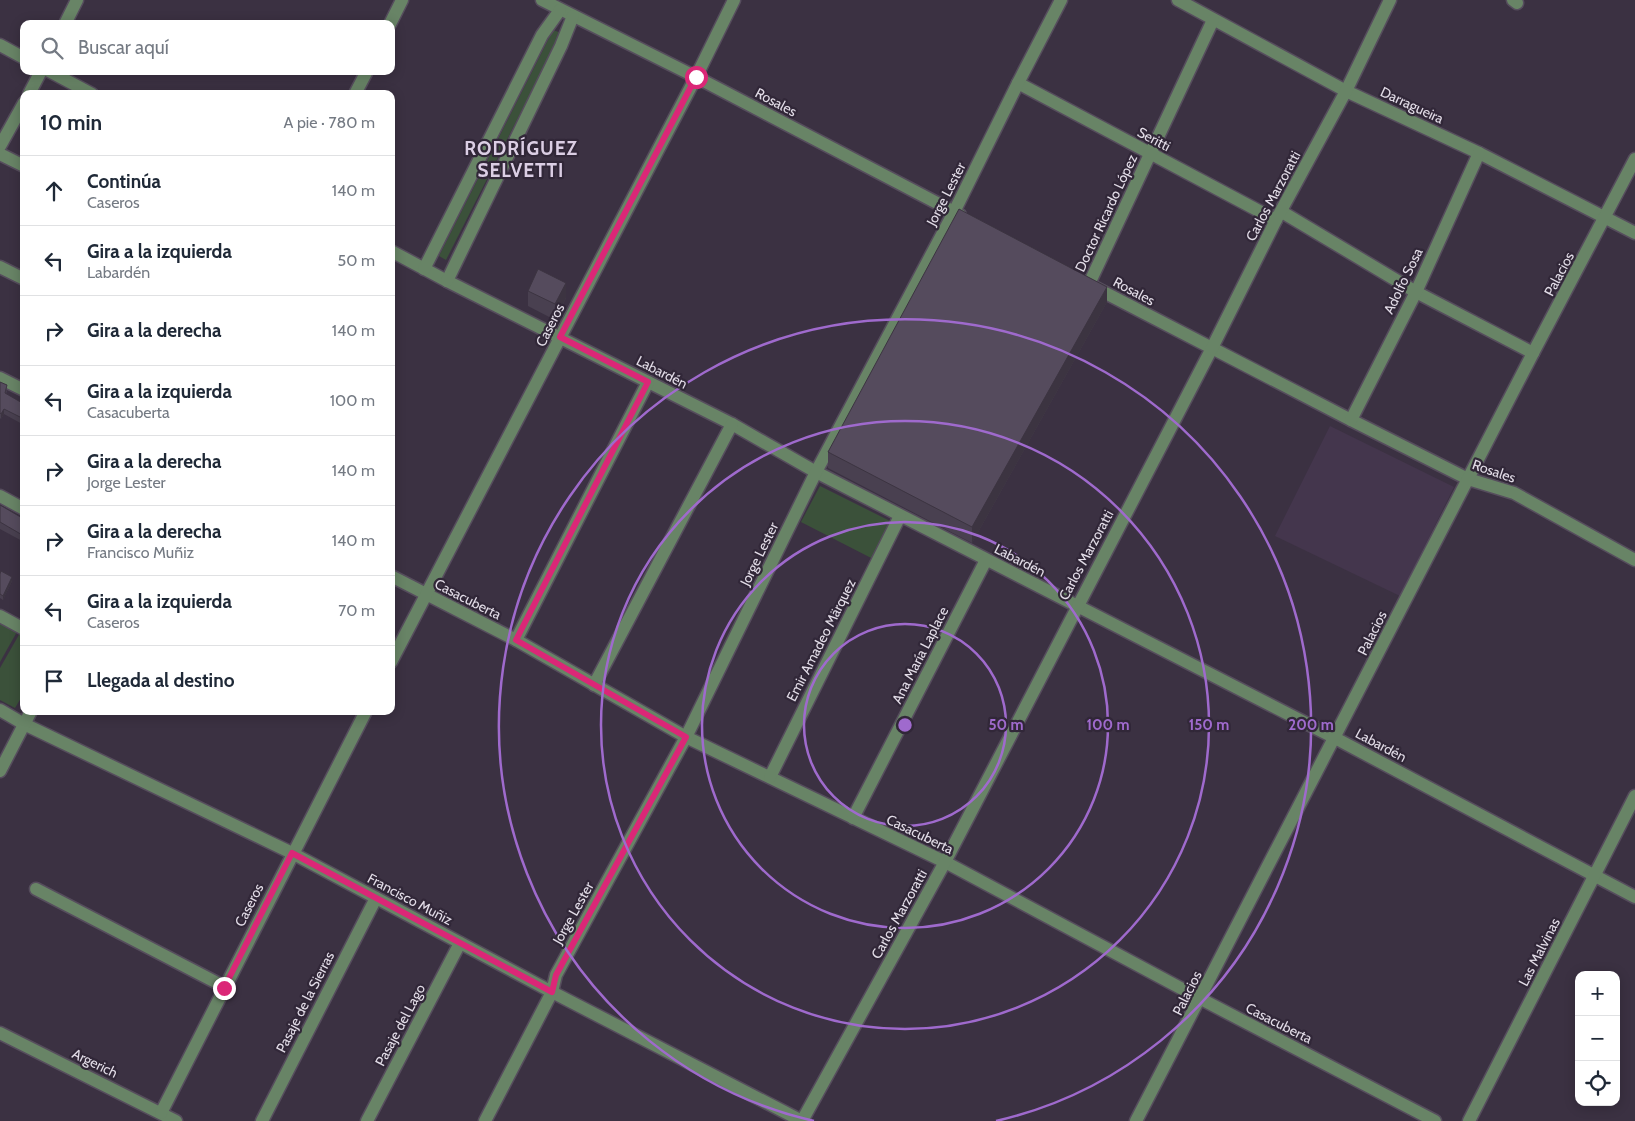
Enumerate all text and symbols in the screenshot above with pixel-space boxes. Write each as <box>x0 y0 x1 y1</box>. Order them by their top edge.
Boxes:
search box <box>20 20 395 75</box>
icon: search <box>38 34 66 62</box>
text: Buscar aquí <box>78 36 169 59</box>
route start <box>685 66 708 89</box>
street label: Darragueira <box>1377 83 1447 128</box>
street label: Rosales <box>752 84 800 121</box>
text: 10 min <box>40 110 102 135</box>
text: A pie · 780 m <box>283 113 375 132</box>
street label: Seritti <box>1134 123 1174 155</box>
district label: RODRÍGUEZ SELVETTI <box>464 136 578 182</box>
street label: Carlos Marzoratti <box>1242 148 1304 244</box>
street label: Doctor Ricardo López <box>1071 151 1141 275</box>
street label: Jorge Lester <box>922 159 970 230</box>
text: Continúa <box>87 170 161 193</box>
icon: ahead <box>40 177 68 205</box>
text: 140 m <box>332 181 375 200</box>
text: Caseros <box>87 193 140 212</box>
text: Gira a la izquierda <box>87 240 232 263</box>
street label: Adolfo Sosa <box>1379 245 1427 317</box>
icon: left <box>40 247 68 275</box>
street label: Palacios <box>1540 249 1578 299</box>
text: 50 m <box>338 251 375 270</box>
text: Labardén <box>87 263 150 282</box>
street label: Rosales <box>1110 273 1158 310</box>
street label: Caseros <box>532 300 569 350</box>
icon: right <box>40 317 68 345</box>
text: Gira a la derecha <box>87 319 222 342</box>
text: 140 m <box>332 321 375 340</box>
street label: Labardén <box>633 351 691 393</box>
text: Gira a la izquierda <box>87 380 232 403</box>
icon: left <box>40 387 68 415</box>
text: 100 m <box>330 391 375 410</box>
text: Casacuberta <box>87 403 170 422</box>
text: Gira a la derecha <box>87 450 222 473</box>
street label: Rosales <box>1470 455 1518 487</box>
icon: right <box>40 457 68 485</box>
text: 140 m <box>332 461 375 480</box>
text: Jorge Lester <box>87 473 166 492</box>
street label: Carlos Marzoratti <box>1055 507 1117 603</box>
street label: Jorge Lester <box>735 519 782 590</box>
text: Gira a la derecha <box>87 520 222 543</box>
icon: right <box>40 527 68 555</box>
text: 140 m <box>332 531 375 550</box>
street label: Labardén <box>991 539 1049 581</box>
text: Francisco Muñiz <box>87 543 194 562</box>
street label: Casacuberta <box>432 575 505 624</box>
street label: Emir Amadeo Märquez <box>782 575 860 704</box>
text: Gira a la izquierda <box>87 590 232 613</box>
icon: left <box>40 597 68 625</box>
text: 70 m <box>338 601 375 620</box>
street label: Ana María Laplace <box>888 603 952 707</box>
street label: Palacios <box>1353 608 1391 658</box>
text: Caseros <box>87 613 140 632</box>
icon: arrive <box>40 667 68 695</box>
text: Llegada al destino <box>87 669 234 692</box>
centre of rings <box>896 716 914 734</box>
text: 50 m <box>988 716 1024 734</box>
text: 100 m <box>1086 716 1130 734</box>
text: 150 m <box>1189 716 1229 734</box>
text: 200 m <box>1288 716 1334 734</box>
street label: Labardén <box>1352 724 1410 766</box>
street label: Casacuberta <box>884 810 957 858</box>
street label: Carlos Marzoratti <box>867 866 931 962</box>
street label: Francisco Muñiz <box>364 869 456 929</box>
street label: Jorge Lester <box>548 878 598 948</box>
street label: Caseros <box>231 880 268 930</box>
street label: Las Malvinas <box>1514 915 1564 989</box>
street label: Pasaje de la Sierras <box>272 948 338 1056</box>
street label: Palacios <box>1168 968 1206 1018</box>
map controls <box>1575 971 1620 1106</box>
button: + <box>1575 971 1620 1016</box>
route end <box>213 977 236 1000</box>
street label: Pasaje del Lago <box>371 981 429 1069</box>
street label: Casacuberta <box>1243 999 1316 1048</box>
button: − <box>1575 1016 1620 1061</box>
street label: Argerich <box>69 1044 121 1082</box>
button: locate <box>1575 1061 1620 1106</box>

